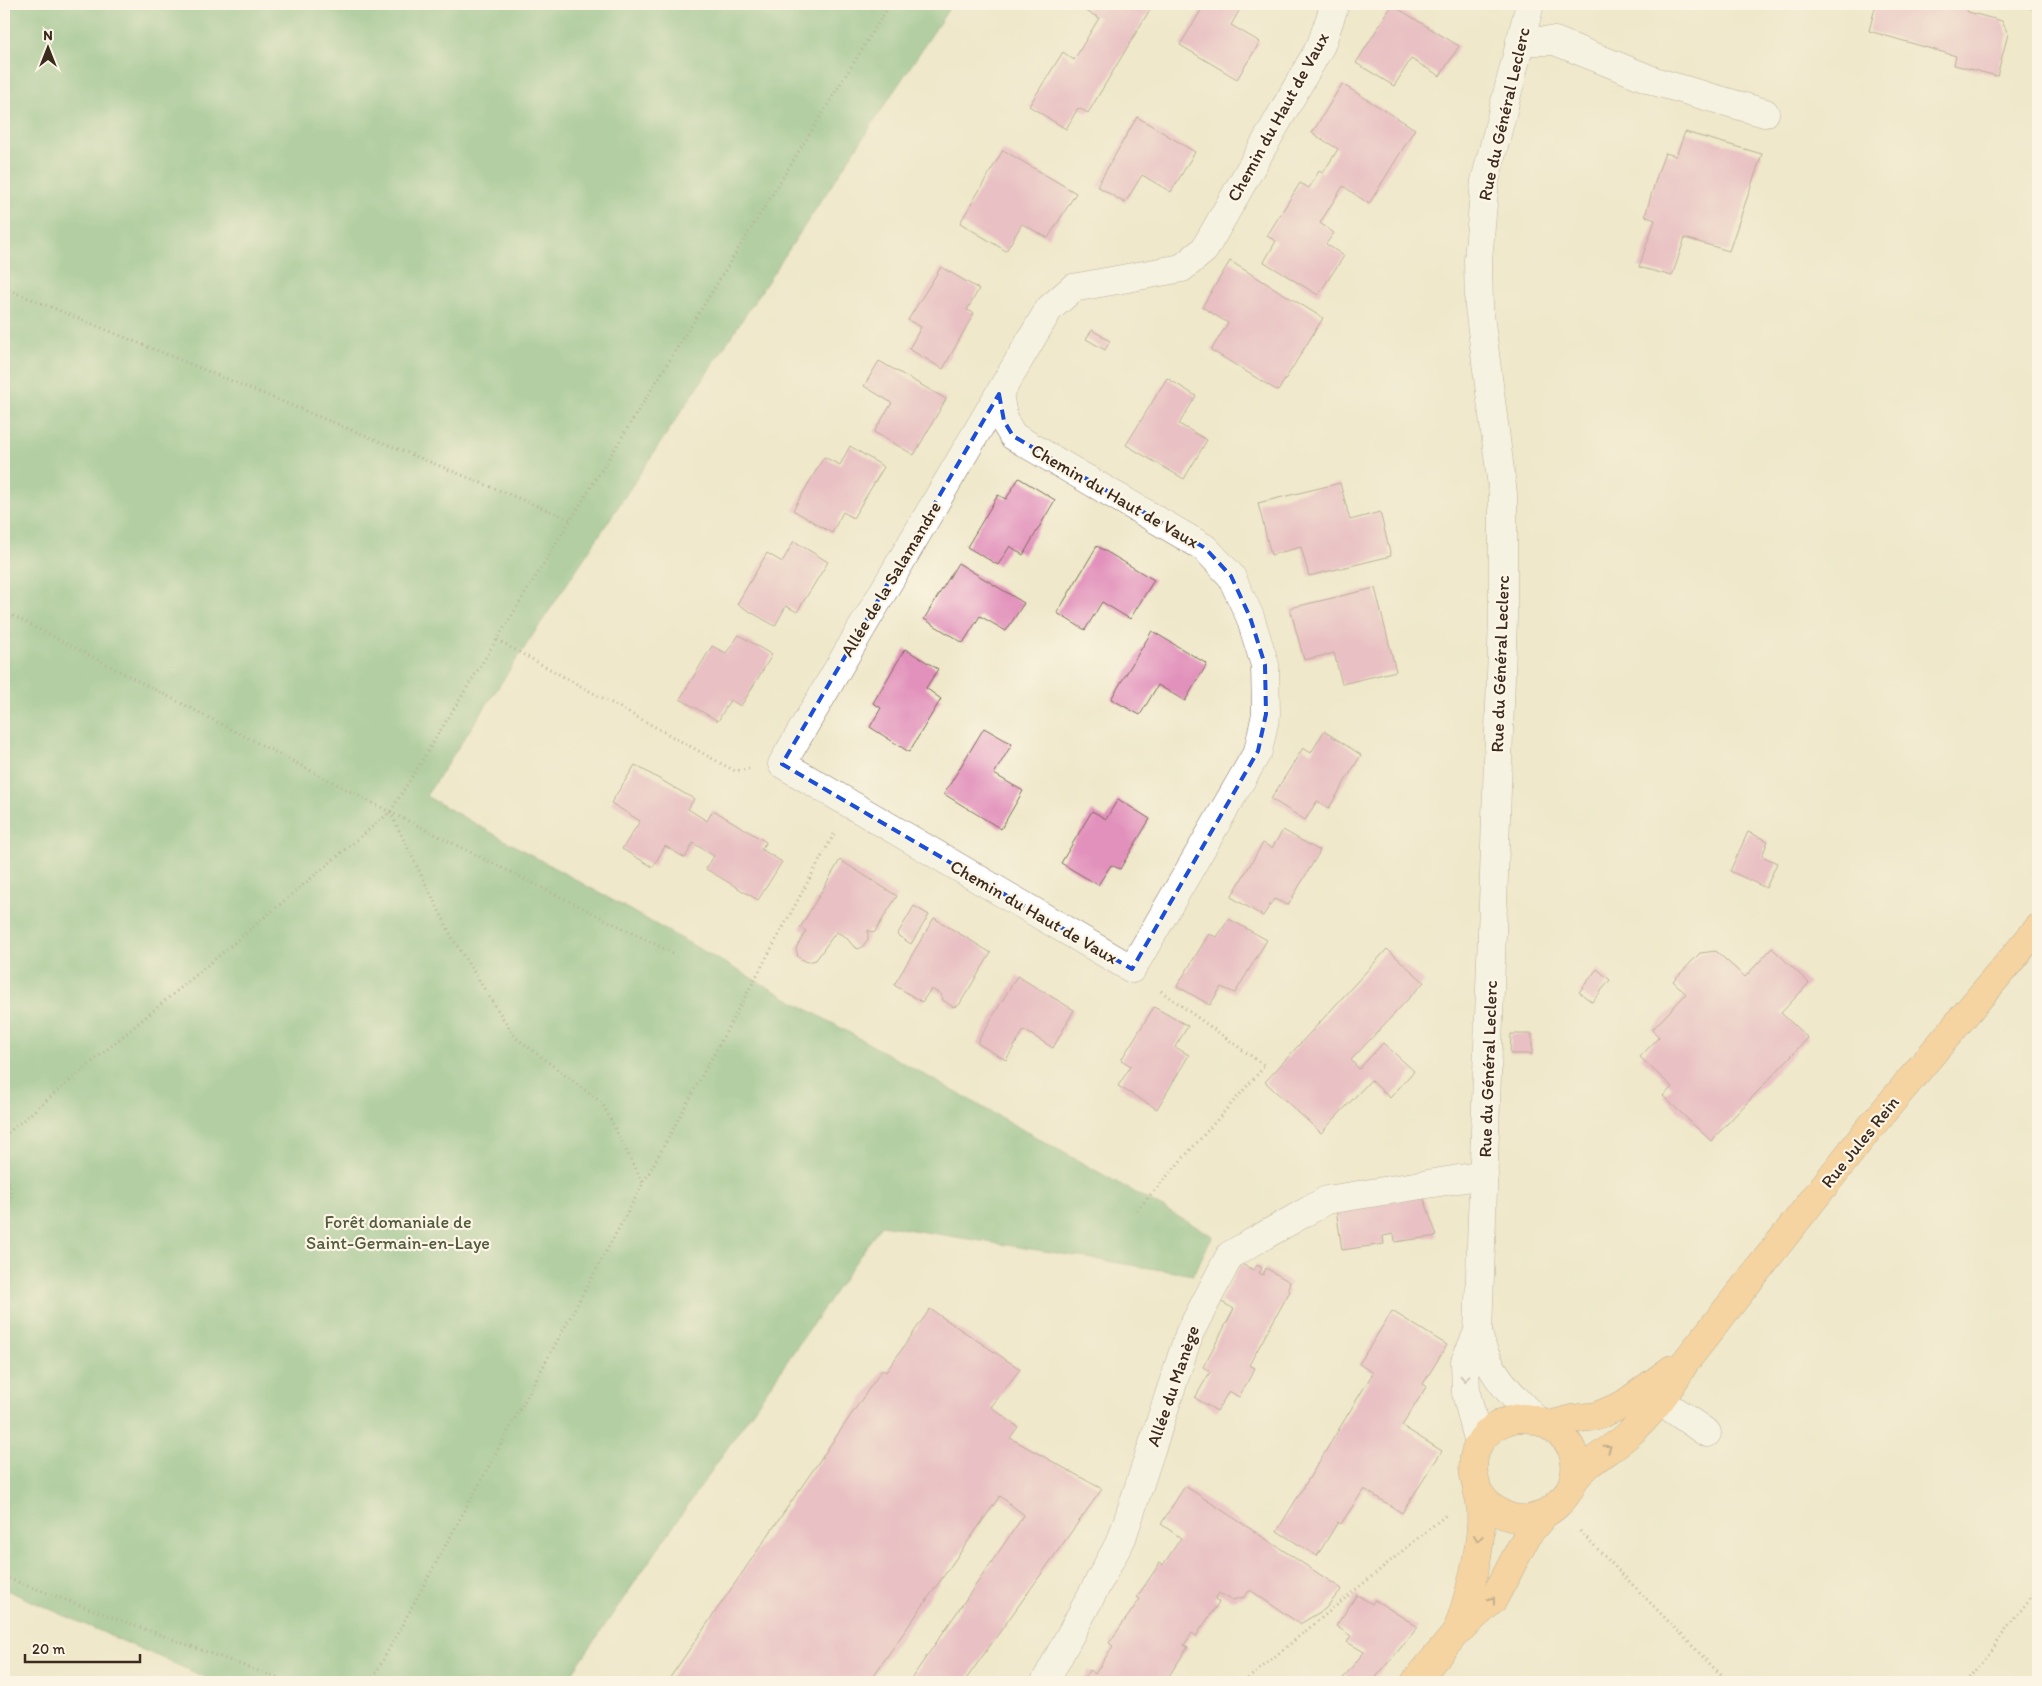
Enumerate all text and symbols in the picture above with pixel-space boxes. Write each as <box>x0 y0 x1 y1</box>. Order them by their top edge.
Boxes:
north arrow <box>22 22 72 72</box>
street label: Rue du Général Leclerc <box>1473 25 1535 203</box>
text: N <box>43 27 53 44</box>
street label: Chemin du Haut de Vaux <box>1222 28 1334 205</box>
street label: Chemin du Haut de Vaux <box>1027 439 1203 553</box>
street label: Allée de la Salamandre <box>836 497 946 661</box>
street label: Rue du Général Leclerc <box>1486 575 1514 753</box>
street label: Chemin du Haut de Vaux <box>946 855 1122 969</box>
street label: Rue du Général Leclerc <box>1474 980 1502 1158</box>
street label: Rue Jules Rein <box>1816 1092 1904 1192</box>
park label: Forêt domaniale de Saint-Germain-en-Laye <box>306 1211 490 1254</box>
street label: Allée du Manège <box>1142 1323 1204 1449</box>
one-way arrow <box>1460 1374 1471 1382</box>
one-way arrow <box>1603 1445 1612 1454</box>
one-way arrow <box>1473 1535 1484 1543</box>
one-way arrow <box>1486 1597 1494 1606</box>
scale bar <box>25 1631 140 1663</box>
text: 20 m <box>32 1640 66 1658</box>

